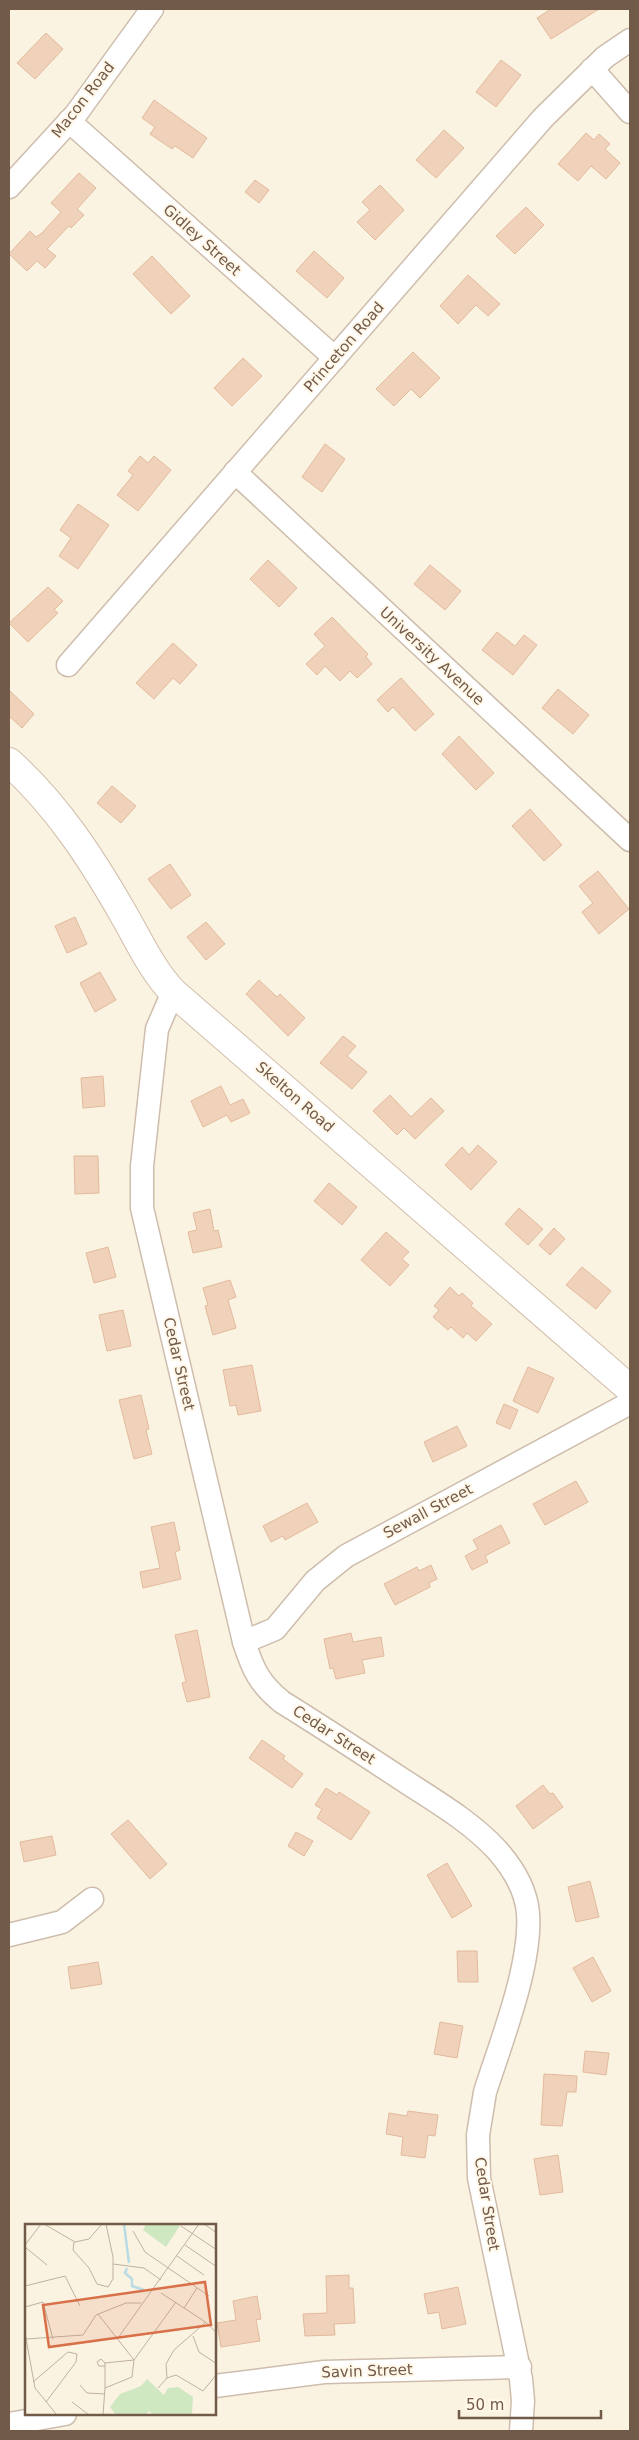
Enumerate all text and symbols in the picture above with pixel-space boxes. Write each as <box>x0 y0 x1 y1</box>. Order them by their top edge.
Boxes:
street label: Macon Road <box>48 58 118 142</box>
street label: Gidley Street <box>160 201 244 280</box>
street label: Princeton Road <box>300 298 388 396</box>
street label: University Avenue <box>376 603 488 709</box>
street label: Skelton Road <box>252 1058 338 1136</box>
street label: Cedar Street <box>160 1316 198 1412</box>
street label: Sewall Street <box>380 1480 476 1542</box>
street label: Cedar Street <box>289 1702 379 1768</box>
street label: Cedar Street <box>471 2156 503 2252</box>
inset map <box>25 2224 216 2415</box>
street label: Savin Street <box>321 2360 413 2382</box>
scale bar <box>459 2388 602 2420</box>
text: 50 m <box>466 2396 504 2414</box>

